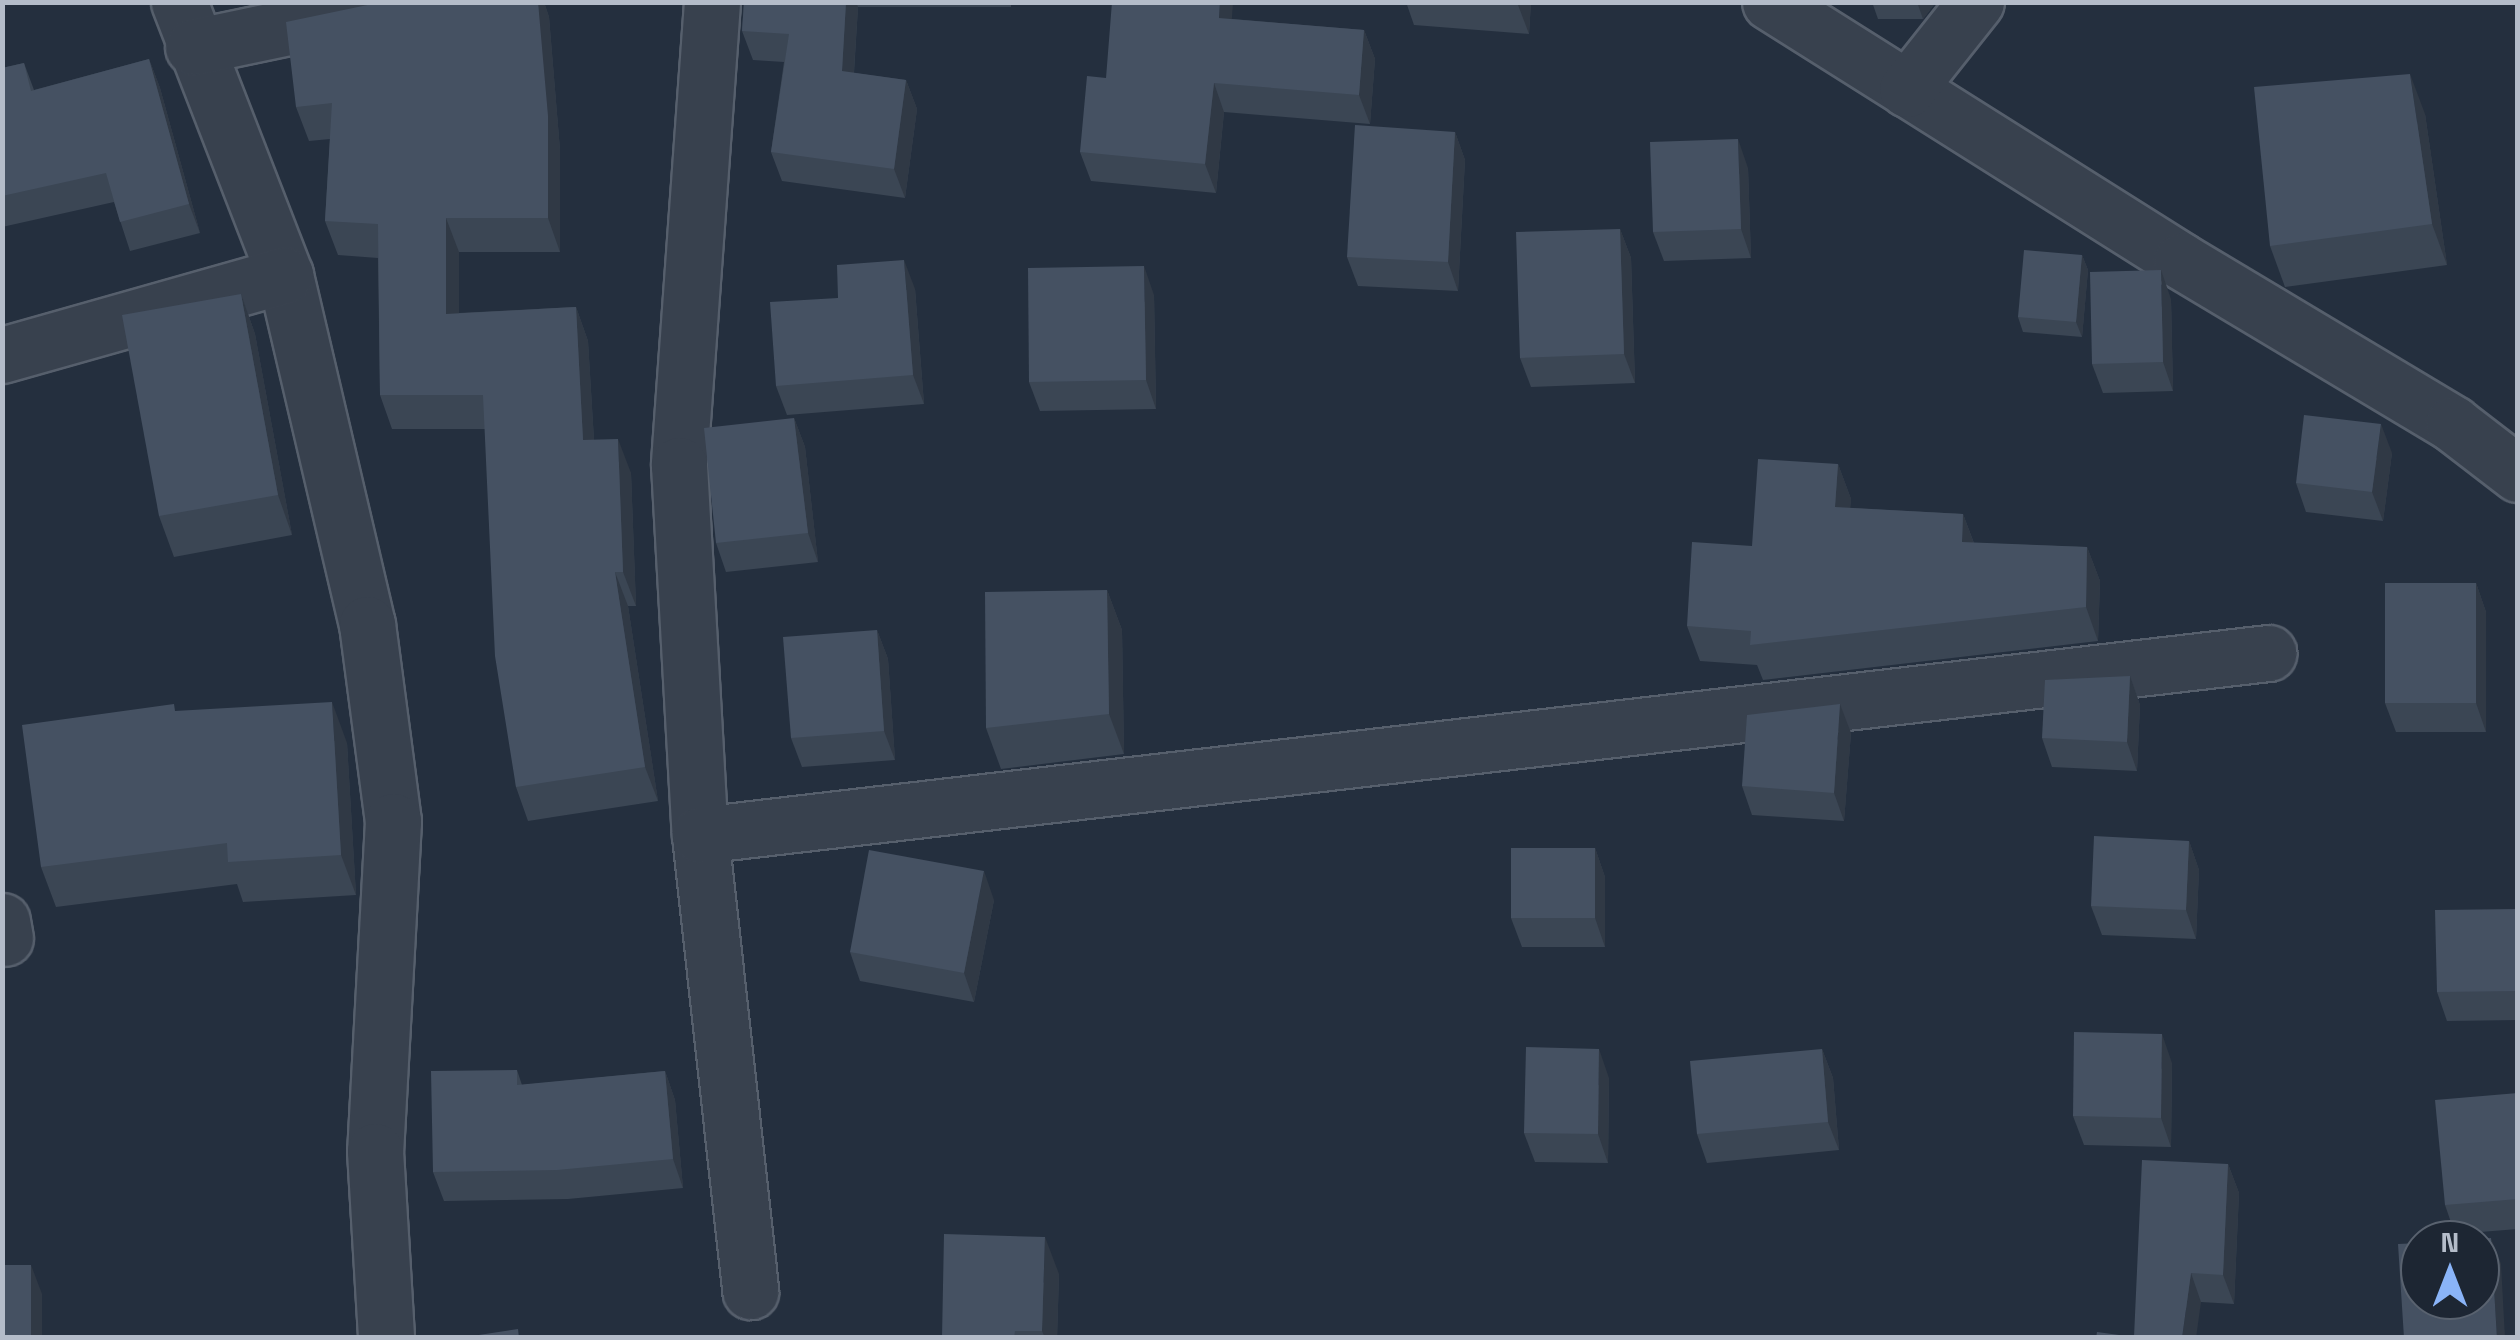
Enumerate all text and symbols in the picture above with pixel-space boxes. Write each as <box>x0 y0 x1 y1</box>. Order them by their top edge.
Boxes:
north arrow <box>2400 1220 2500 1320</box>
text: N <box>2441 1224 2459 1260</box>

